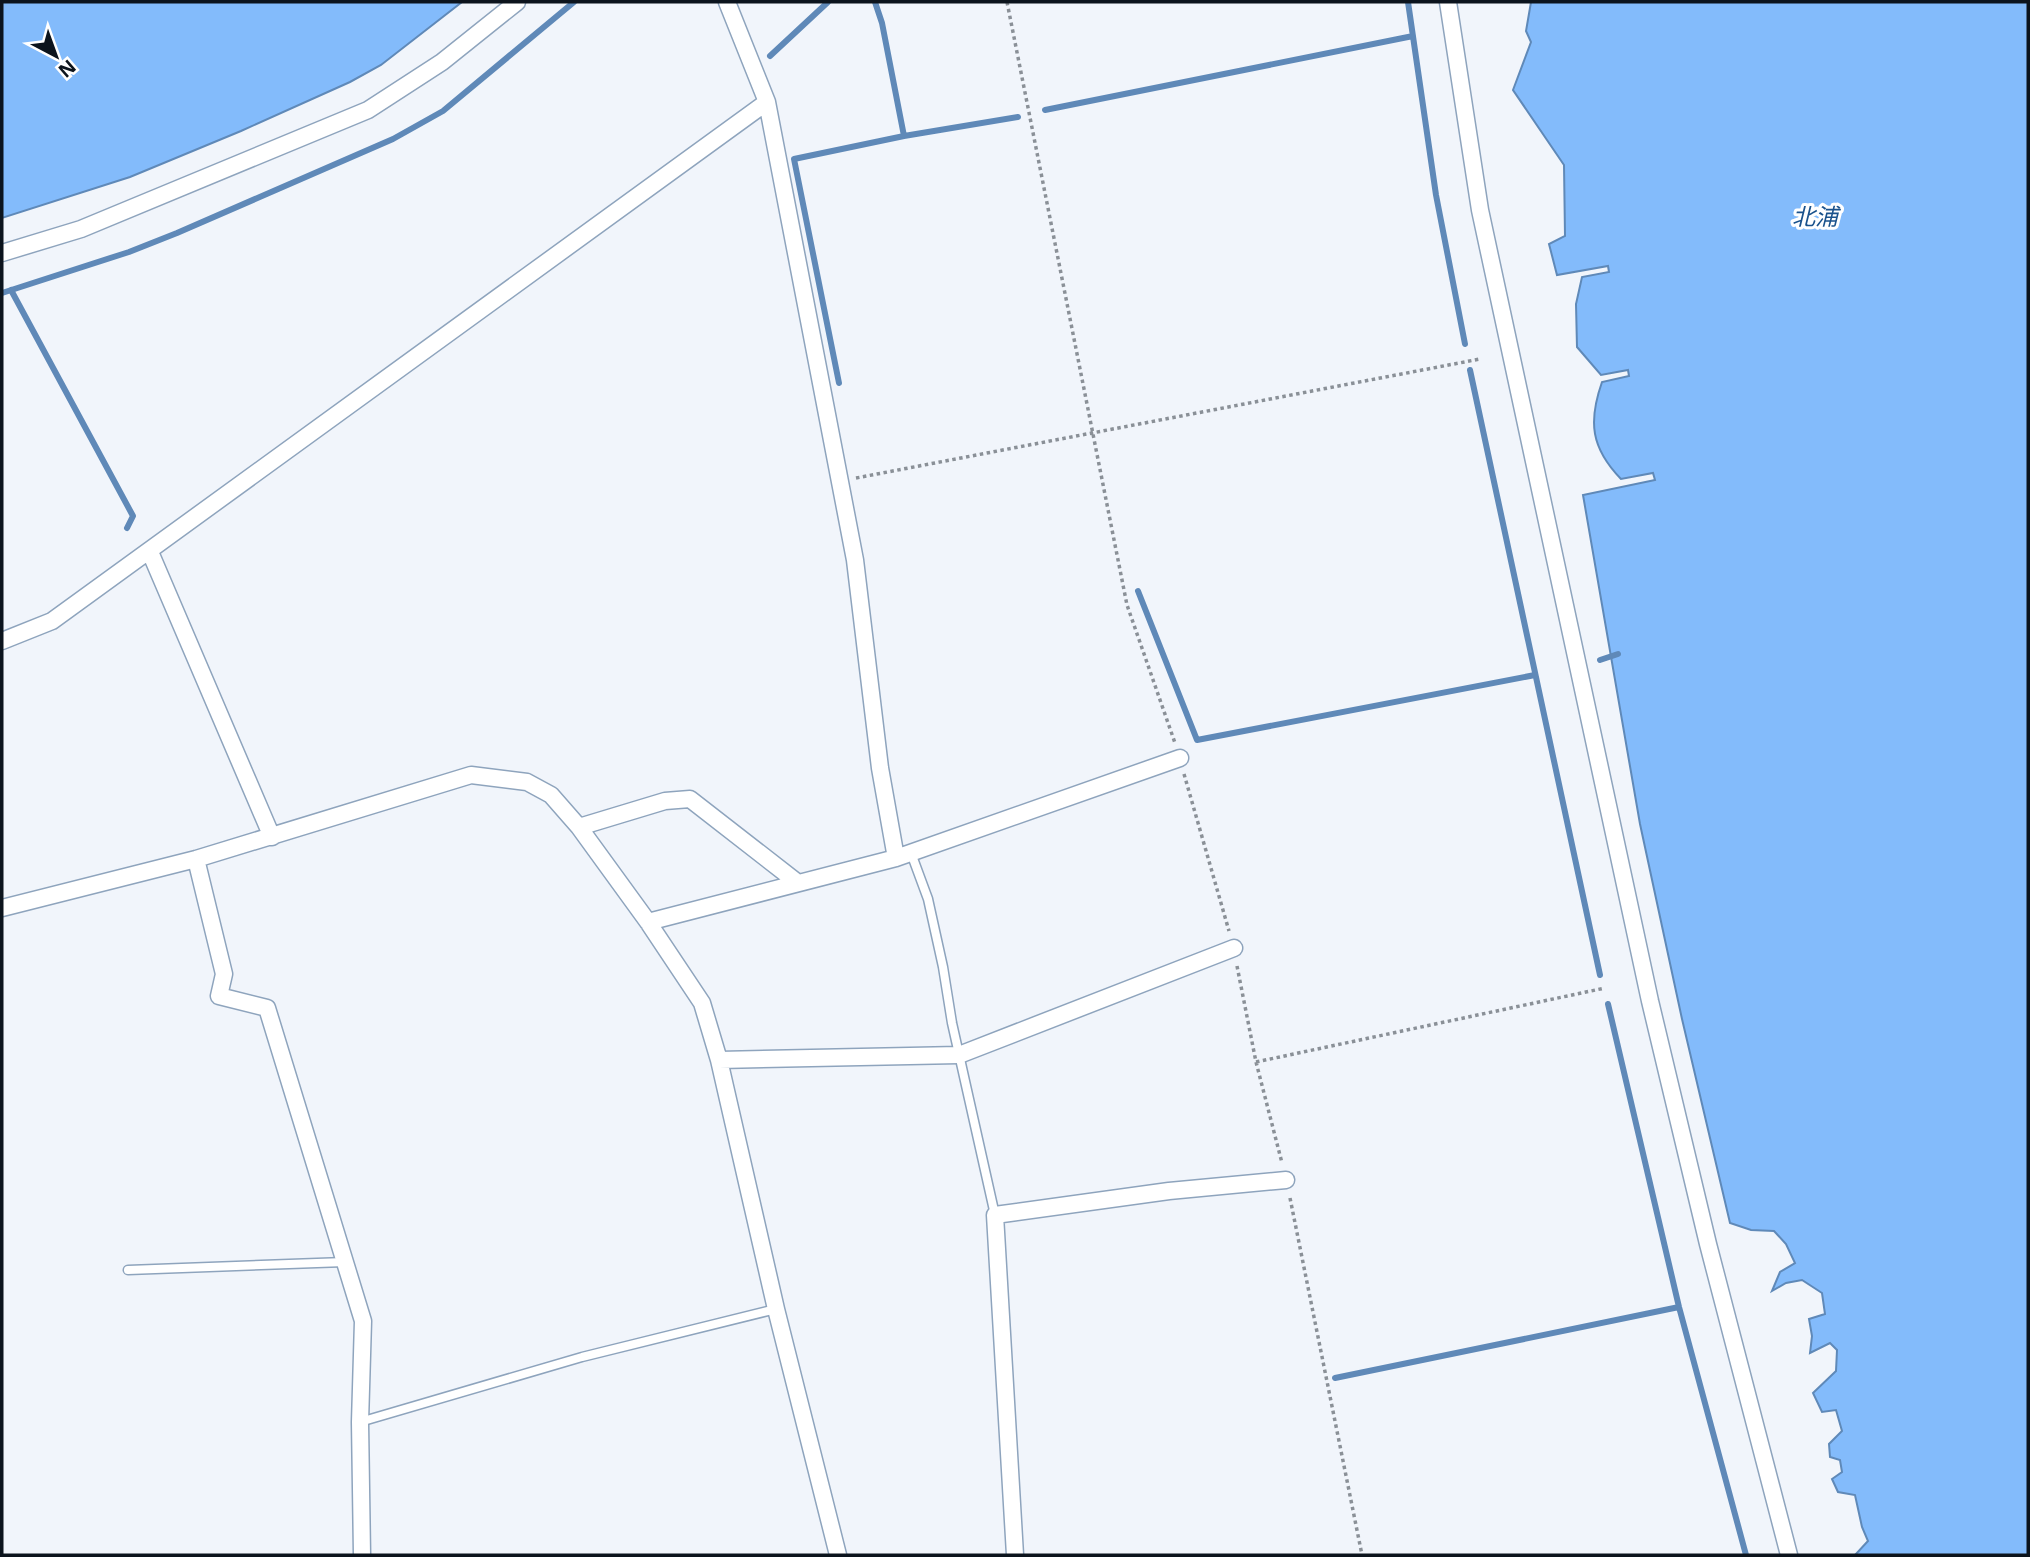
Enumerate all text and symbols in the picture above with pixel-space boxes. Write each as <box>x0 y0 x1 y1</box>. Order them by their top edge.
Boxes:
north arrow <box>21 21 91 91</box>
text: N <box>53 54 82 84</box>
water label: 北浦 <box>1792 200 1842 232</box>

